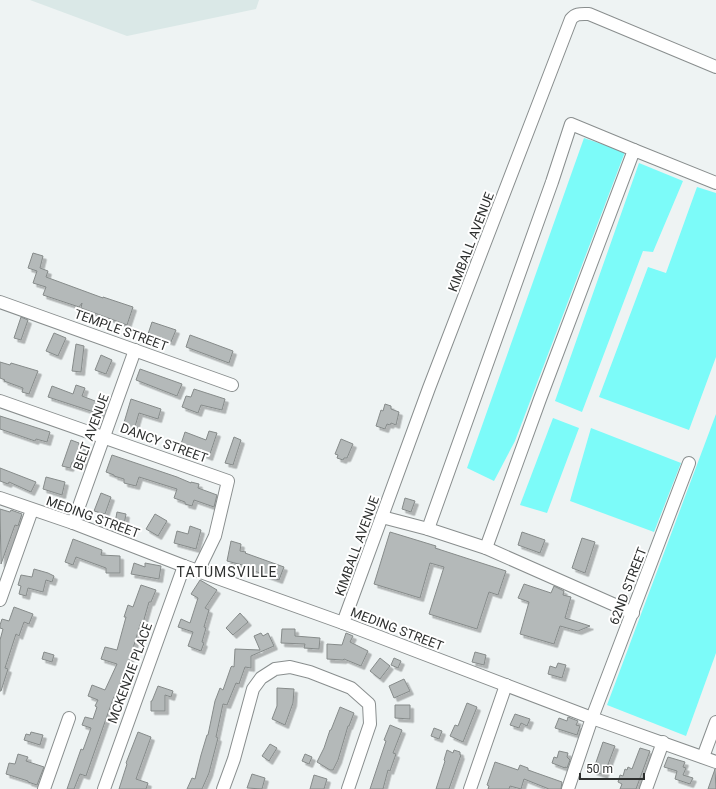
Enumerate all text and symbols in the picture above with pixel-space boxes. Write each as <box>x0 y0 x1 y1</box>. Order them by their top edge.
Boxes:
street label: KIMBALL AVENUE <box>445 190 497 294</box>
street label: TEMPLE STREET <box>72 306 170 354</box>
street label: BELT AVENUE <box>70 392 112 472</box>
street label: DANCY STREET <box>118 420 210 466</box>
street label: MEDING STREET <box>44 493 142 541</box>
street label: KIMBALL AVENUE <box>332 494 382 598</box>
street label: 62ND STREET <box>606 545 650 627</box>
district label: TATUMSVILLE <box>177 564 277 580</box>
street label: MEDING STREET <box>348 604 446 654</box>
street label: MCKENZIE PLACE <box>105 621 155 725</box>
scale bar <box>580 755 644 781</box>
text: 50 m <box>586 762 613 776</box>

